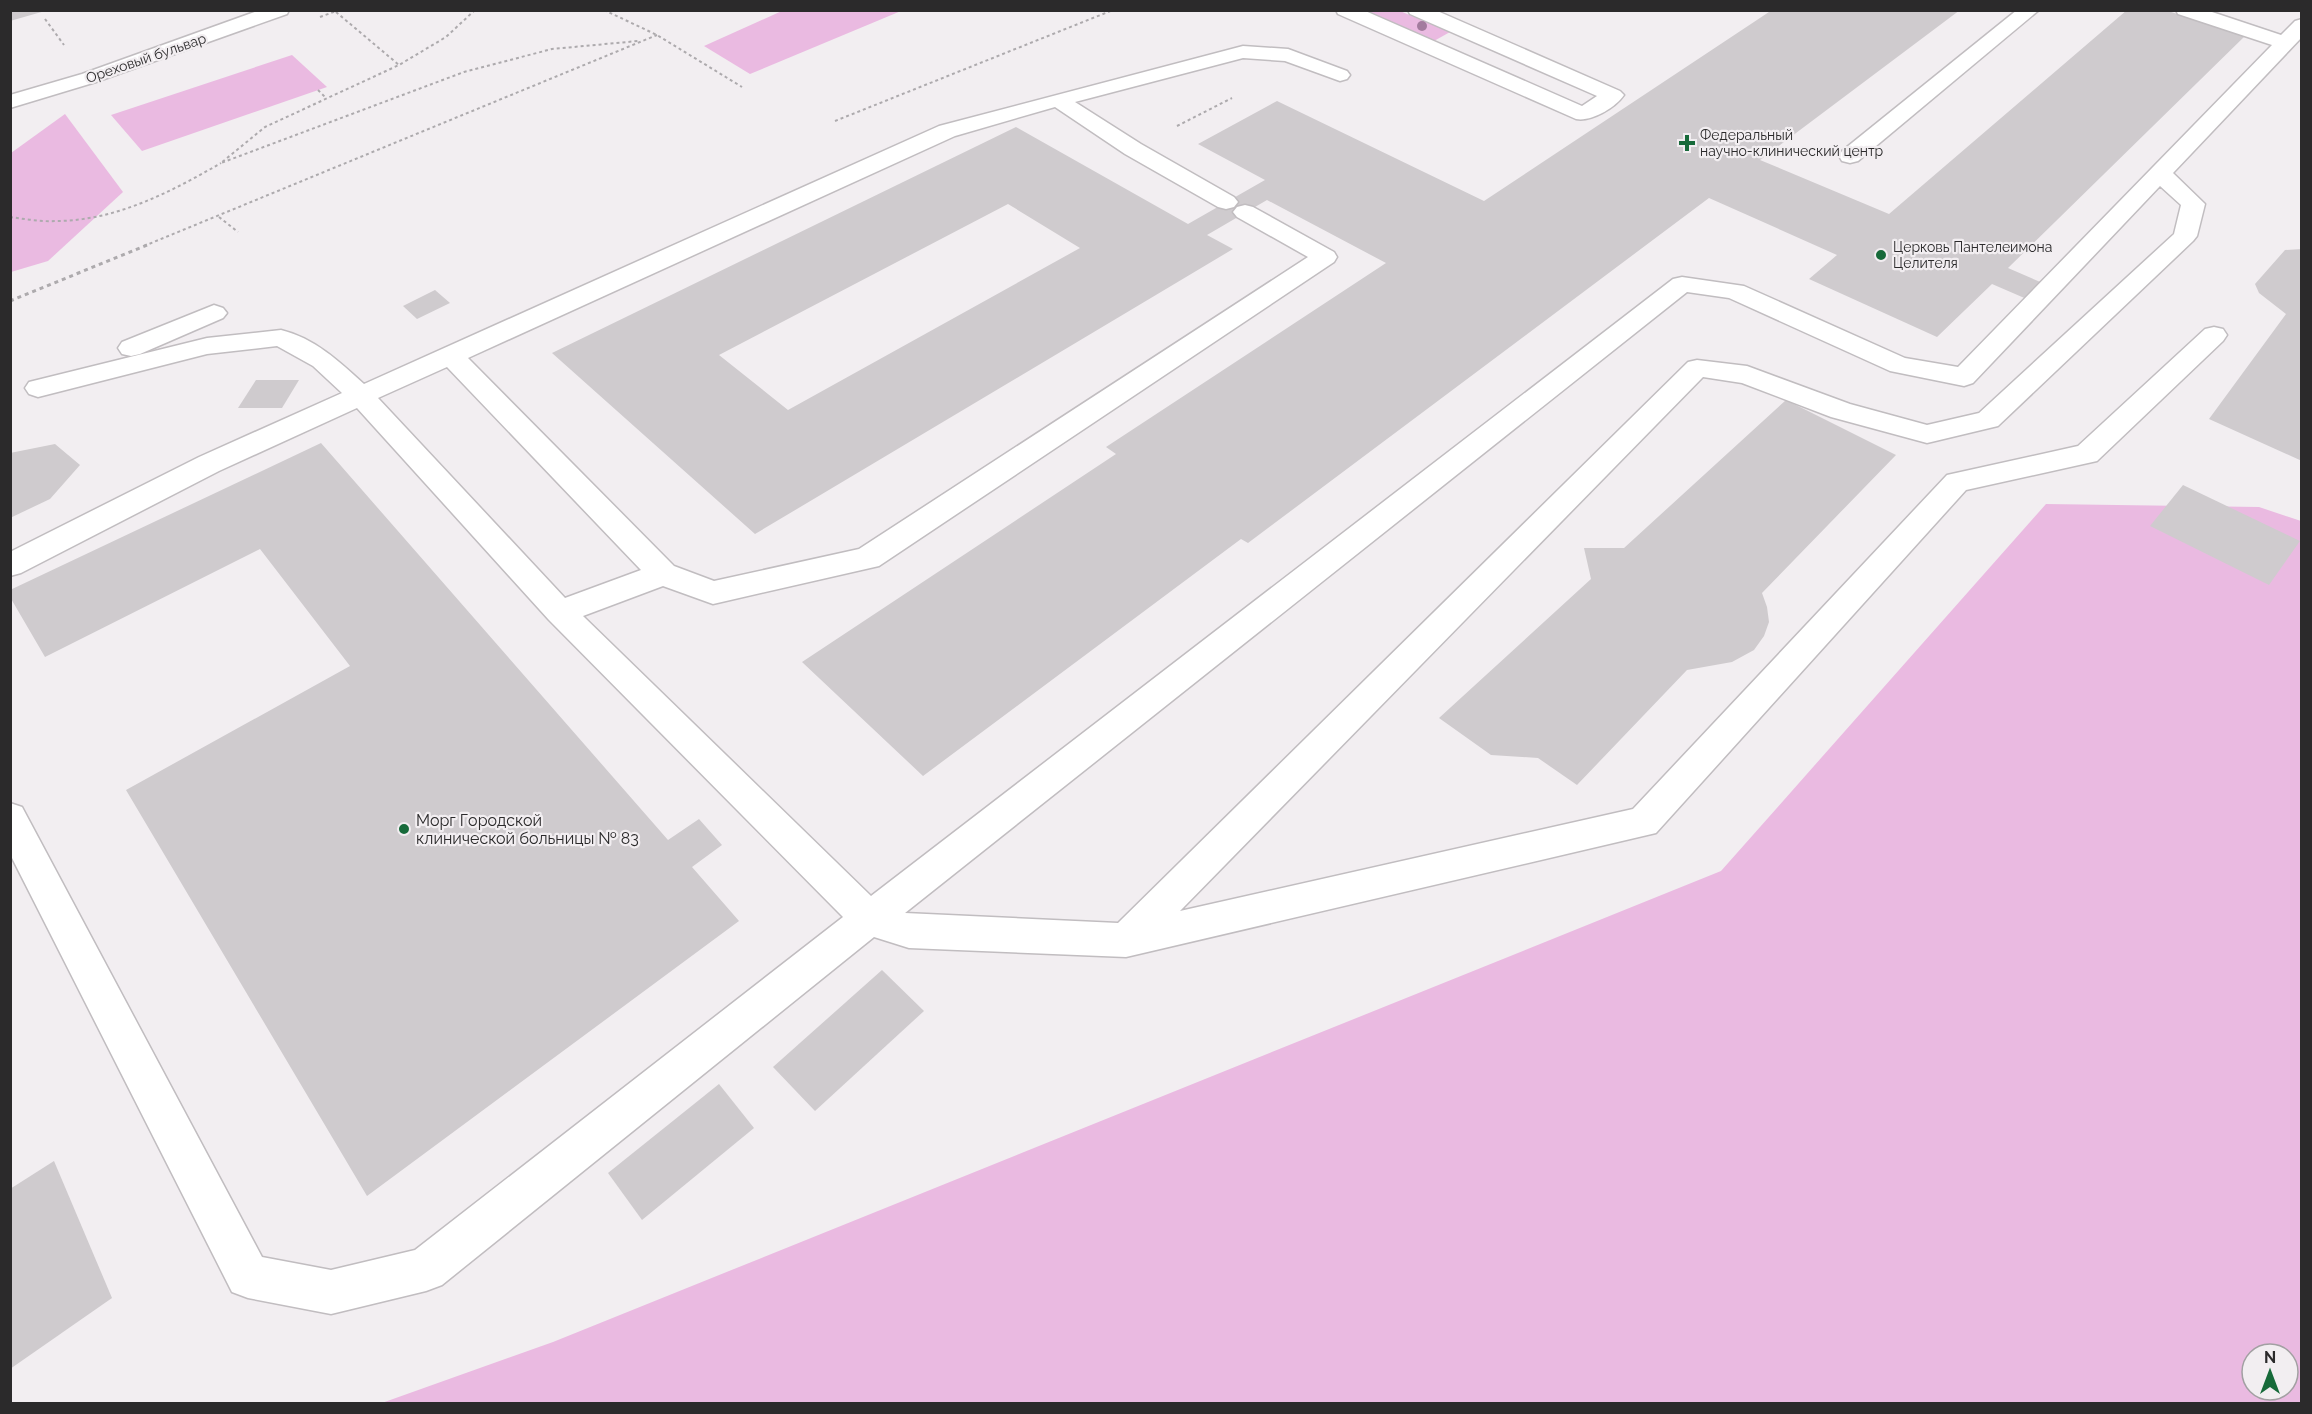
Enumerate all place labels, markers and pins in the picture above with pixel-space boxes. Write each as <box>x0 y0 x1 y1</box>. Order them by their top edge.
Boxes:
place label: Федеральный научно-клинический центр <box>1700 127 1884 159</box>
marker: Федеральный научно-клинический центр <box>1678 134 1696 152</box>
place label: Церковь Пантелеимона Целителя <box>1893 239 2052 271</box>
marker: Церковь Пантелеимона Целителя <box>1874 248 1888 262</box>
place label: Морг Городской клинической больницы № 83 <box>416 811 639 848</box>
marker: Морг Городской клинической больницы № 83 <box>397 822 411 836</box>

